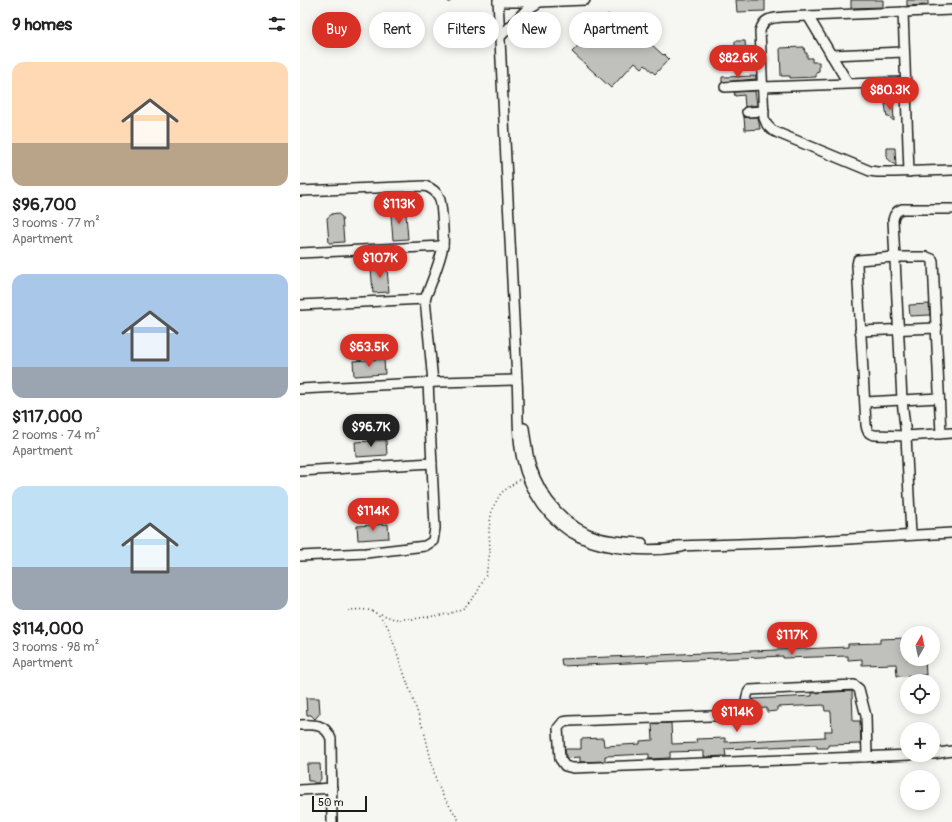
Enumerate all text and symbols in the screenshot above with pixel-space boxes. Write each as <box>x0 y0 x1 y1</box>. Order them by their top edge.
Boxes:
chip: Buy <box>312 12 361 48</box>
chip: Rent <box>369 12 425 48</box>
chip: Filters <box>433 12 499 48</box>
chip: New <box>507 12 561 48</box>
chip: Apartment <box>569 12 662 48</box>
icon: filters <box>266 13 288 35</box>
text: 9 homes <box>12 14 72 35</box>
pin: $82.6K <box>705 45 771 79</box>
text: $82.6K <box>718 50 758 66</box>
pin: $80.3K <box>857 77 923 111</box>
text: $80.3K <box>870 82 910 98</box>
icon: home <box>114 88 186 160</box>
pin: $113K <box>371 191 427 225</box>
text: $96,700 <box>12 194 76 215</box>
text: $113K <box>383 196 415 212</box>
text: 3 rooms · 77 m² <box>12 215 100 231</box>
text: Apartment <box>12 231 73 247</box>
pin: $107K <box>352 245 408 279</box>
text: $107K <box>362 250 398 266</box>
icon: home <box>114 300 186 372</box>
pin: $63.5K <box>336 334 402 368</box>
text: $63.5K <box>349 339 389 355</box>
text: $117,000 <box>12 406 83 427</box>
pin: $96.7K <box>338 414 404 448</box>
text: $96.7K <box>352 419 390 435</box>
text: 2 rooms · 74 m² <box>12 427 100 443</box>
text: Apartment <box>12 443 73 459</box>
pin: $114K <box>345 498 401 532</box>
text: $114K <box>357 503 389 519</box>
icon: home <box>114 512 186 584</box>
text: $114,000 <box>12 618 84 639</box>
pin: $117K <box>764 622 820 656</box>
north arrow <box>900 626 940 666</box>
map controls <box>900 626 940 810</box>
text: $117K <box>776 627 808 643</box>
text: 3 rooms · 98 m² <box>12 639 99 655</box>
text: Apartment <box>12 655 73 671</box>
button: locate <box>900 674 940 714</box>
pin: $114K <box>709 699 765 733</box>
text: $114K <box>721 704 753 720</box>
button: + <box>900 722 940 762</box>
button: − <box>900 770 940 810</box>
scale bar <box>312 794 367 813</box>
text: 50 m <box>318 796 344 809</box>

